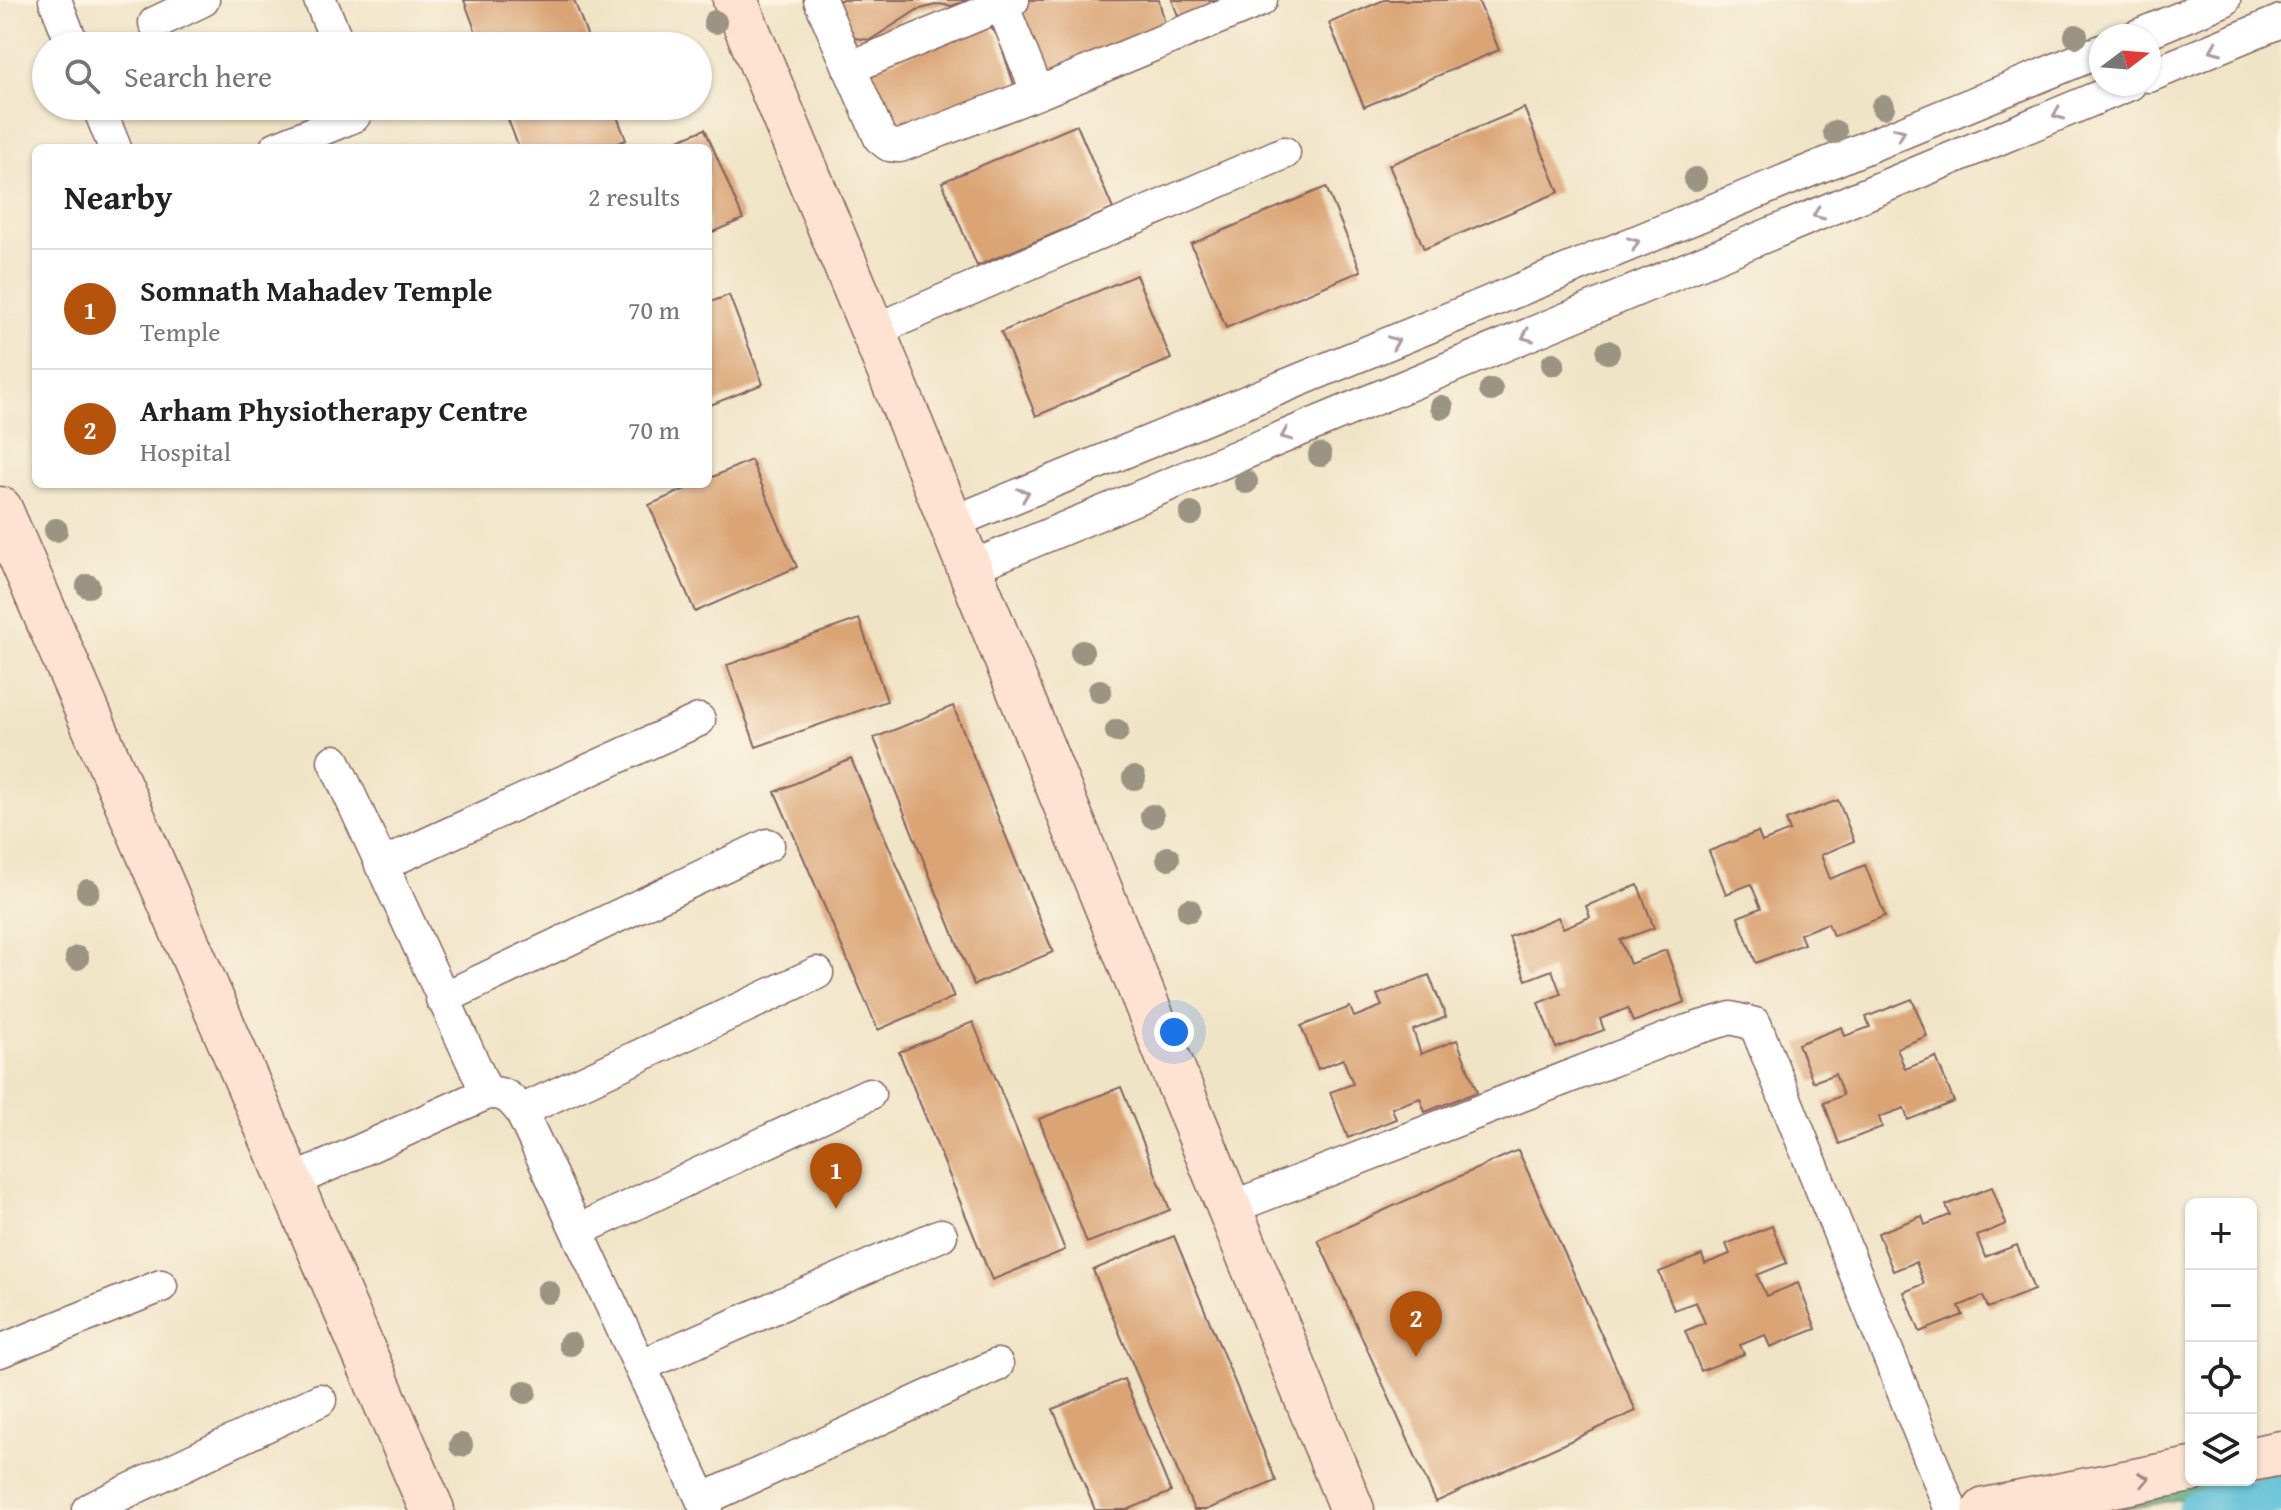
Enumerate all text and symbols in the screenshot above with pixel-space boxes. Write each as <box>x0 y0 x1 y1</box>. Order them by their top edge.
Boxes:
north arrow <box>2089 24 2161 96</box>
search box <box>32 32 712 120</box>
one-way arrow <box>2209 39 2223 55</box>
icon: search <box>60 54 104 98</box>
text: Search here <box>124 54 272 98</box>
one-way arrow <box>2052 104 2066 121</box>
one-way arrow <box>1892 126 1906 143</box>
text: Nearby <box>64 172 173 221</box>
text: 2 results <box>588 177 680 216</box>
one-way arrow <box>1812 204 1826 220</box>
one-way arrow <box>1626 236 1640 252</box>
text: Somnath Mahadev Temple <box>140 268 493 312</box>
text: 1 <box>83 290 97 329</box>
text: 70 m <box>628 290 680 329</box>
text: Temple <box>140 312 221 351</box>
one-way arrow <box>1520 326 1535 342</box>
one-way arrow <box>1386 335 1400 351</box>
text: Arham Physiotherapy Centre <box>140 388 528 432</box>
text: 2 <box>83 410 97 449</box>
text: 70 m <box>628 410 680 449</box>
one-way arrow <box>1280 426 1295 442</box>
text: Hospital <box>140 432 231 471</box>
one-way arrow <box>1016 487 1030 503</box>
your location <box>1154 1012 1194 1052</box>
pin: 1 <box>810 1143 862 1209</box>
map controls <box>2185 1198 2257 1486</box>
button: + <box>2185 1198 2257 1270</box>
button: − <box>2185 1270 2257 1342</box>
pin: 2 <box>1390 1291 1442 1357</box>
button: locate <box>2185 1342 2257 1414</box>
button: layers <box>2185 1414 2257 1486</box>
one-way arrow <box>2137 1472 2150 1489</box>

